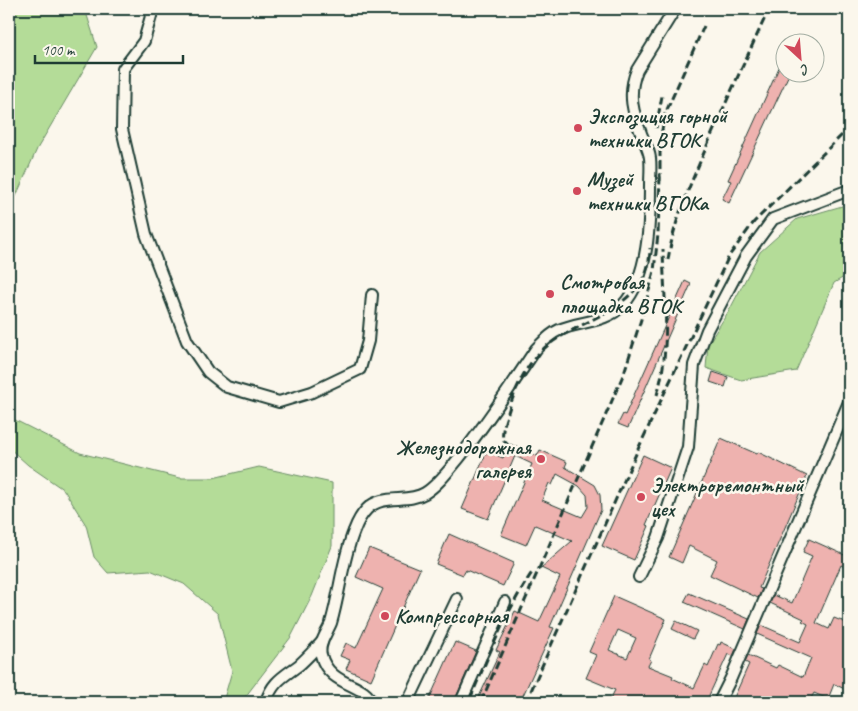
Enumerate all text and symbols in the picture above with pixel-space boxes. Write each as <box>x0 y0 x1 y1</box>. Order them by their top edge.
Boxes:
scale bar <box>35 32 182 64</box>
north arrow <box>776 32 826 82</box>
text: 100 m <box>42 41 76 60</box>
text: С <box>797 60 812 79</box>
place label: Экспозиция горной техники ВГОК <box>588 103 729 153</box>
marker: Экспозиция горной техники ВГОК <box>572 122 584 134</box>
place label: Музей техники ВГОКа <box>587 166 710 216</box>
marker: Музей техники ВГОКа <box>571 185 583 197</box>
place label: Смотровая площадка ВГОК <box>560 269 685 319</box>
marker: Смотровая площадка ВГОК <box>544 288 556 300</box>
place label: Железнодорожная галерея <box>396 434 532 484</box>
marker: Железнодорожная галерея <box>535 453 547 465</box>
place label: Электроремонтный цех <box>651 472 805 522</box>
marker: Электроремонтный цех <box>635 491 647 503</box>
place label: Компрессорная <box>395 603 509 629</box>
marker: Компрессорная <box>379 610 391 622</box>

